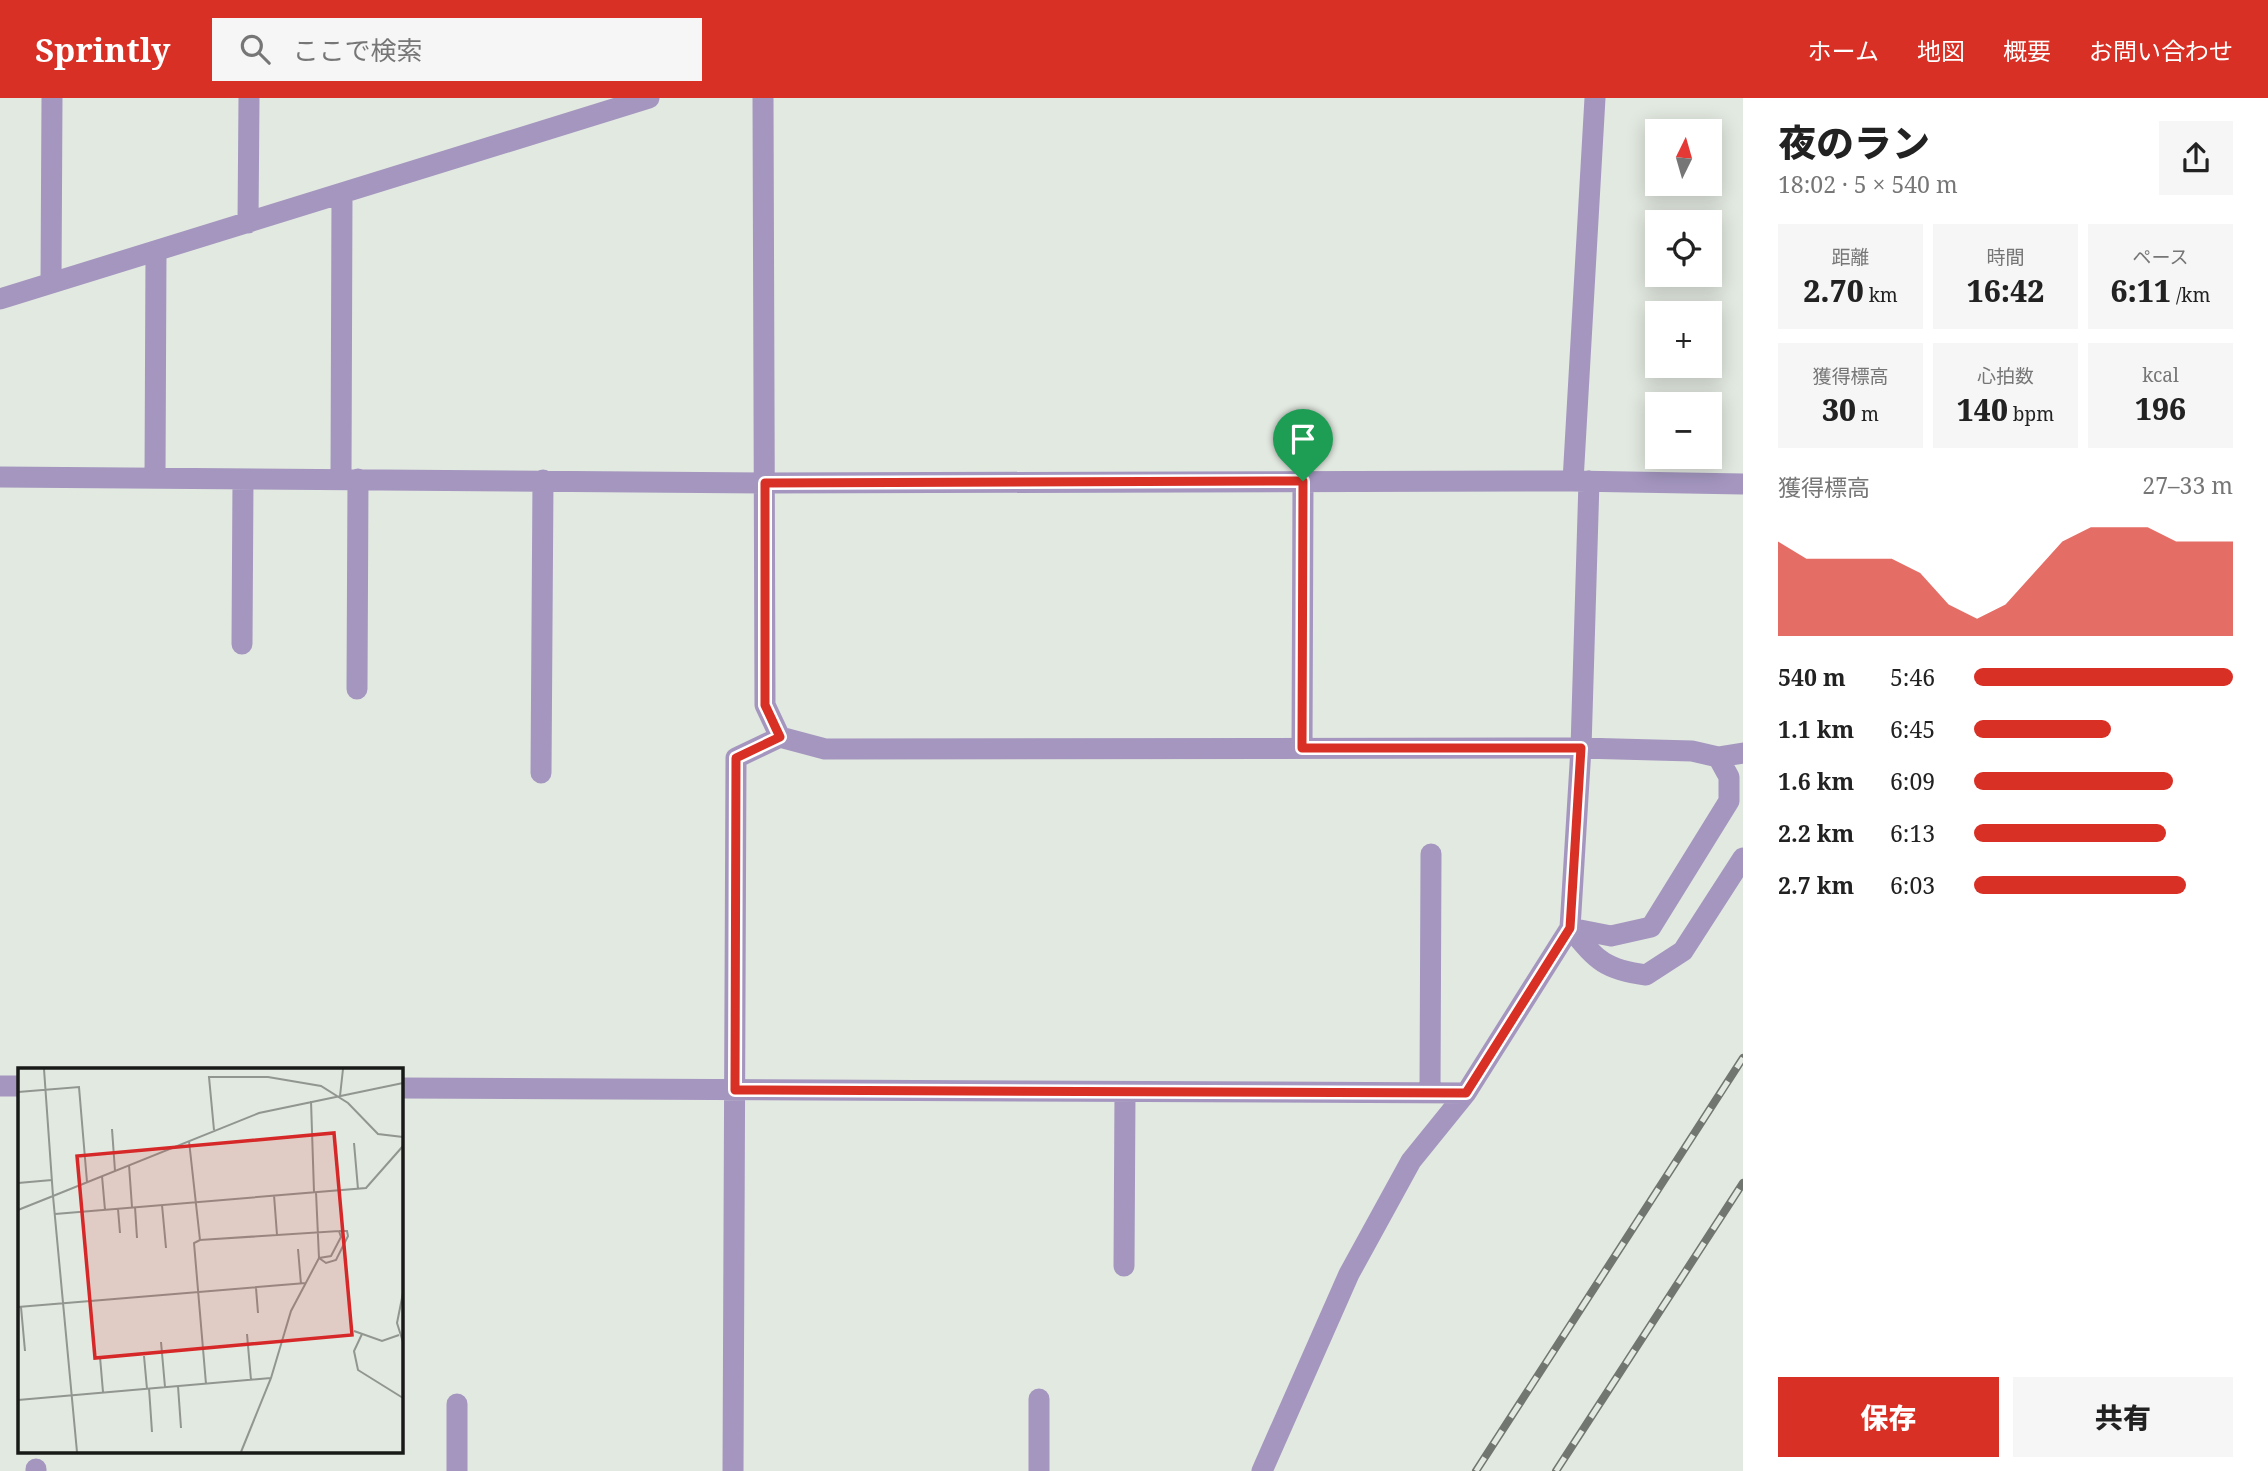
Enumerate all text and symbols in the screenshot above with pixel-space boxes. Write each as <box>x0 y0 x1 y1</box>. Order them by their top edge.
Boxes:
search box <box>212 18 702 81</box>
text: Sprintly <box>35 27 170 72</box>
icon: search <box>236 30 274 68</box>
text: ここで検索 <box>292 32 422 68</box>
text: ホーム <box>1808 34 1879 67</box>
text: 地図 <box>1917 34 1965 67</box>
text: 概要 <box>2003 34 2051 67</box>
text: お問い合わせ <box>2089 34 2233 67</box>
text: 夜のラン <box>1778 116 1930 168</box>
north arrow <box>1645 119 1722 196</box>
map controls <box>1645 119 1722 469</box>
button: share <box>2159 121 2233 195</box>
text: 18:02 · 5 × 540 m <box>1778 168 1958 200</box>
button: locate <box>1645 210 1722 287</box>
text: 距離 <box>1831 244 1870 270</box>
text: 時間 <box>1986 244 2025 270</box>
text: ペース <box>2132 244 2189 270</box>
text: 2.70 <box>1803 270 1864 311</box>
text: 16:42 <box>1967 270 2044 311</box>
text: 6:11 <box>2111 270 2171 311</box>
text: km <box>1864 282 1898 308</box>
text: /km <box>2171 282 2210 308</box>
button: + <box>1645 301 1722 378</box>
text: kcal <box>2142 362 2179 388</box>
text: 獲得標高 <box>1812 363 1889 389</box>
text: 心拍数 <box>1977 363 2034 389</box>
text: 196 <box>2135 388 2186 429</box>
text: 30 <box>1822 389 1856 430</box>
text: 140 <box>1957 389 2008 430</box>
button: − <box>1645 392 1722 469</box>
text: m <box>1856 401 1879 427</box>
text: bpm <box>2008 401 2054 427</box>
pin <box>1273 409 1333 481</box>
icon: arrive <box>1284 420 1322 458</box>
text: 27–33 m <box>2142 469 2233 501</box>
text: 獲得標高 <box>1778 471 1870 503</box>
text: 540 m <box>1778 661 1846 693</box>
text: 5:46 <box>1890 661 1935 693</box>
text: 1.1 km <box>1778 713 1854 745</box>
text: 6:45 <box>1890 713 1935 745</box>
text: 1.6 km <box>1778 765 1854 797</box>
text: 6:09 <box>1890 765 1935 797</box>
text: 2.2 km <box>1778 817 1854 849</box>
text: 6:13 <box>1890 817 1935 849</box>
text: 2.7 km <box>1778 869 1854 901</box>
text: 6:03 <box>1890 869 1935 901</box>
inset map <box>18 1068 402 1454</box>
button: 保存 <box>1778 1377 1999 1457</box>
button: 共有 <box>2013 1377 2233 1457</box>

